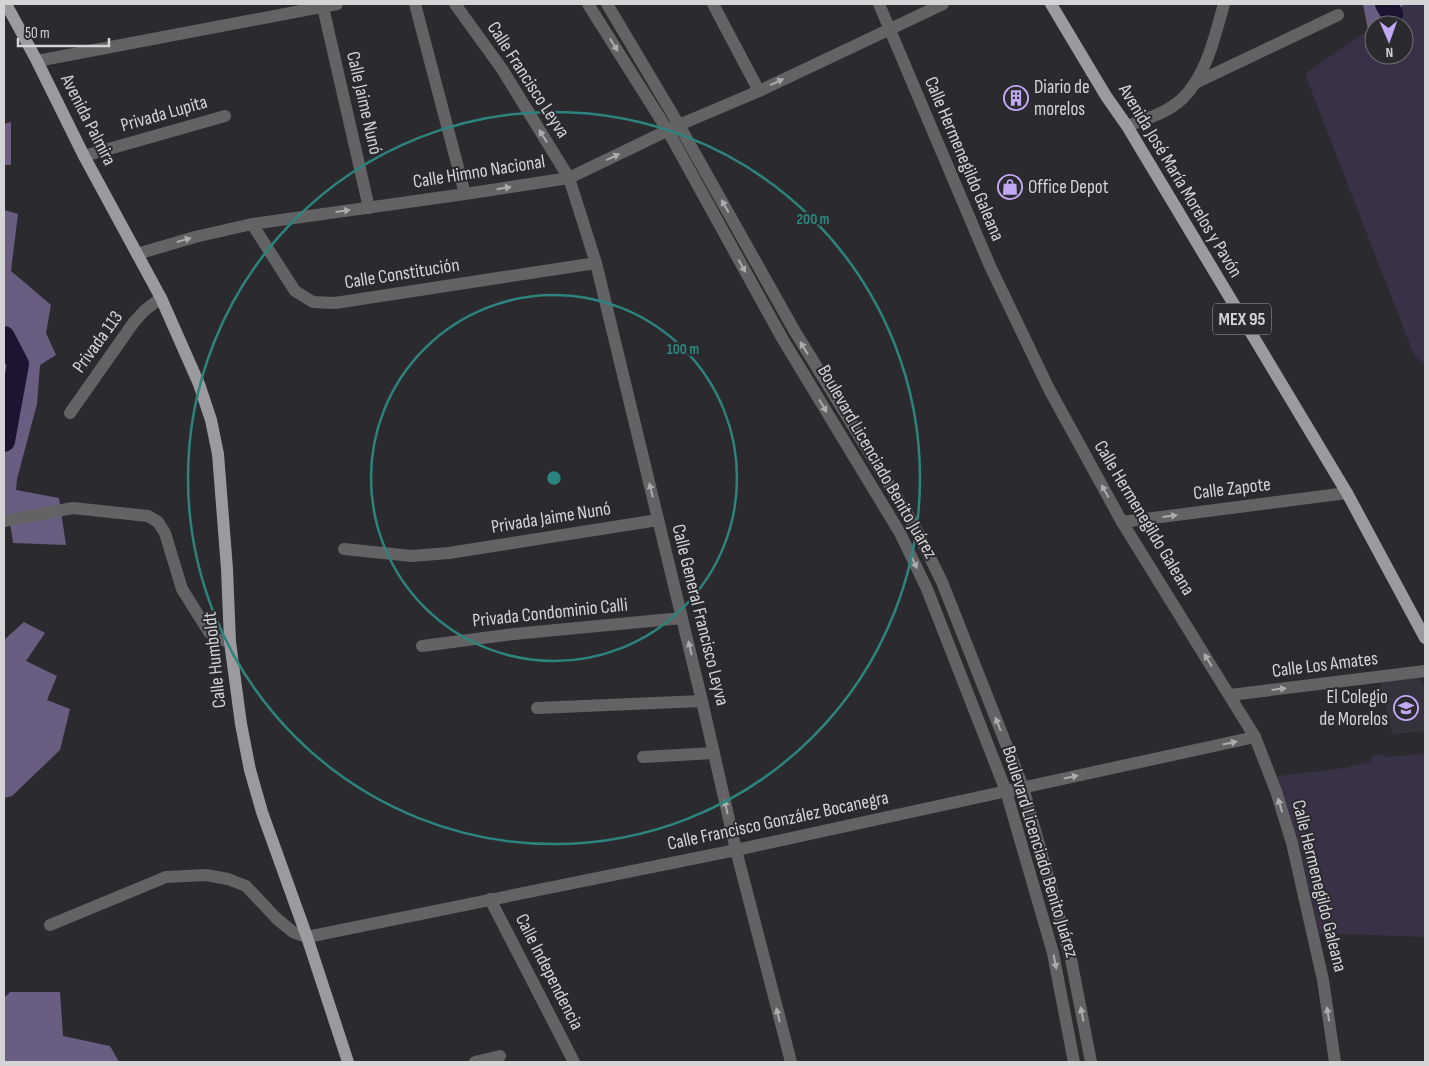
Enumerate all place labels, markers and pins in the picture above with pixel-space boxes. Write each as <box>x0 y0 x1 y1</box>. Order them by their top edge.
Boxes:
place label: Diario de morelos <box>1034 76 1090 121</box>
building icon: Diario de morelos <box>1003 85 1029 111</box>
shop icon: Office Depot <box>997 174 1023 200</box>
place label: Office Depot <box>1028 176 1109 199</box>
centre of rings <box>545 469 563 487</box>
place label: El Colegio de Morelos <box>1319 686 1388 731</box>
school or university icon: El Colegio de Morelos <box>1393 695 1419 721</box>

